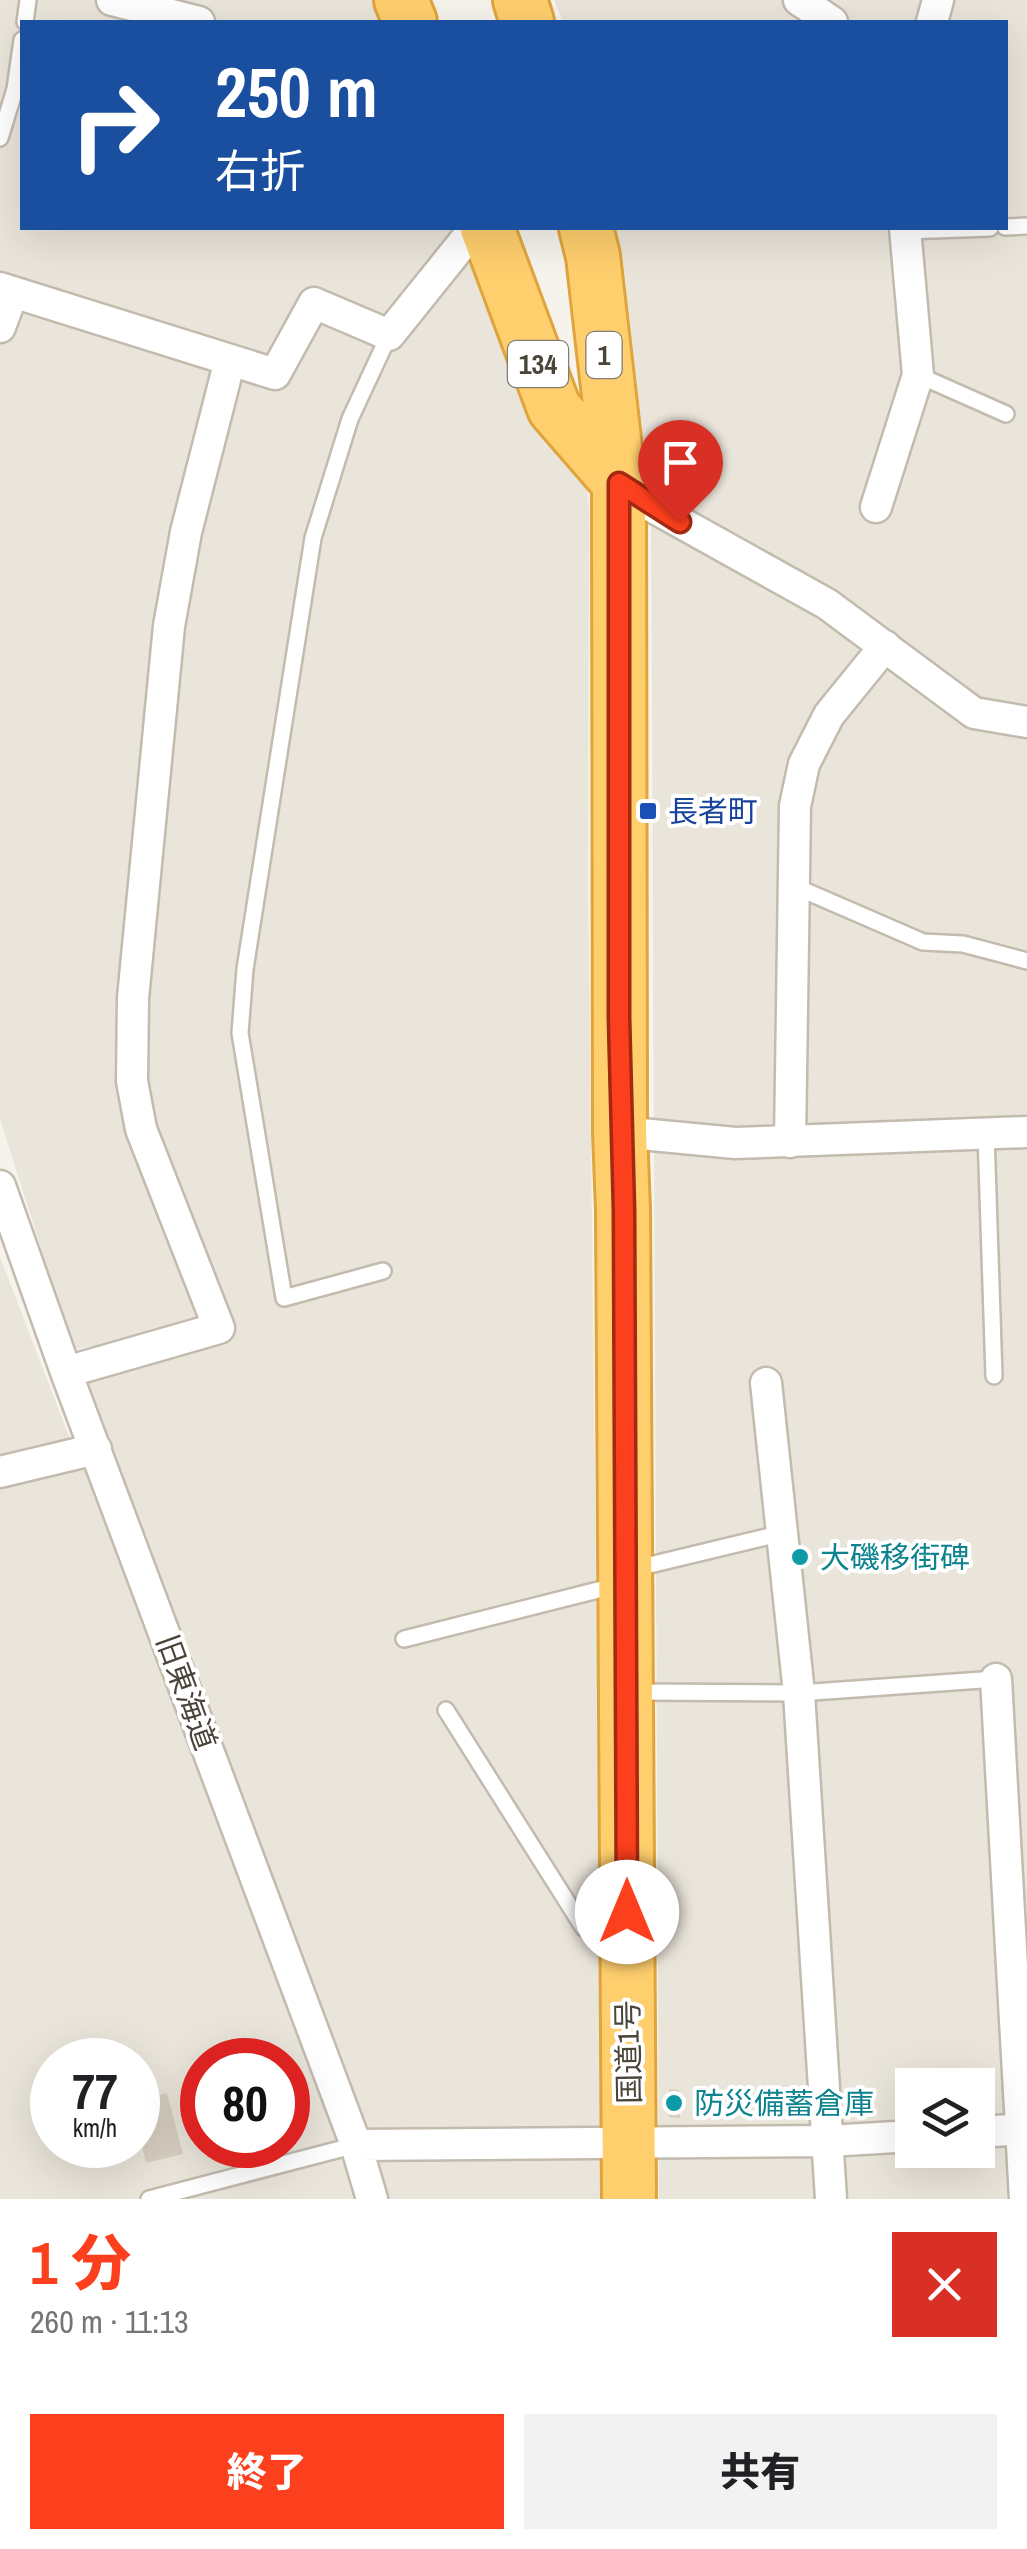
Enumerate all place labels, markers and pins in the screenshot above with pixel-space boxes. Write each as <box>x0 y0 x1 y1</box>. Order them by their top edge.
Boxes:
pin <box>638 420 723 523</box>
place label: 長者町 <box>668 791 758 831</box>
marker: 長者町 <box>637 800 659 822</box>
place label: 大磯移街碑 <box>820 1537 970 1577</box>
marker: 大磯移街碑 <box>789 1546 811 1568</box>
place label: 防災備蓄倉庫 <box>694 2083 874 2123</box>
marker: 防災備蓄倉庫 <box>663 2092 685 2114</box>

